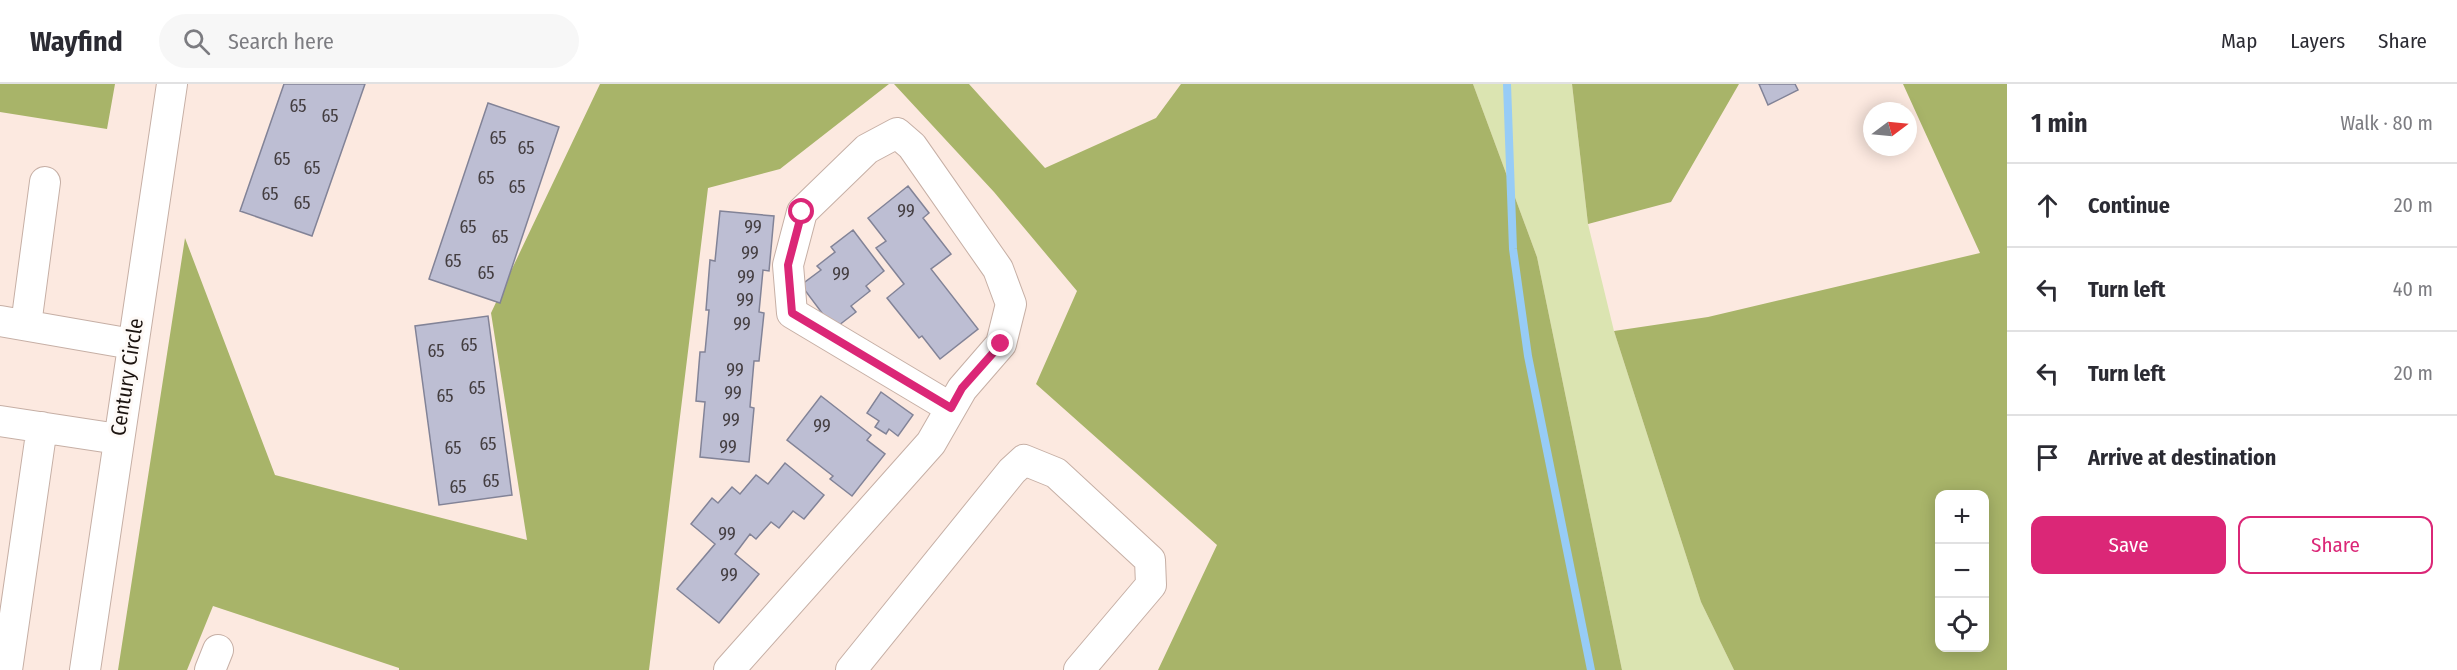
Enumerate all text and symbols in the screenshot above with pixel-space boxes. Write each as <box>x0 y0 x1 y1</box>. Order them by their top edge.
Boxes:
search box <box>159 14 579 68</box>
text: Wayfind <box>30 25 123 58</box>
icon: search <box>180 25 213 58</box>
text: Search here <box>228 28 334 55</box>
text: Map <box>2221 28 2257 54</box>
text: Layers <box>2290 28 2345 54</box>
text: Share <box>2378 28 2427 54</box>
house number: 65 <box>289 95 307 117</box>
north arrow <box>1863 102 1917 156</box>
house number: 65 <box>321 105 339 127</box>
text: 1 min <box>2031 108 2088 139</box>
text: Walk · 80 m <box>2340 111 2433 135</box>
house number: 65 <box>489 127 507 149</box>
house number: 65 <box>517 137 535 159</box>
house number: 65 <box>273 148 291 170</box>
house number: 65 <box>303 157 321 179</box>
house number: 65 <box>477 167 495 189</box>
house number: 65 <box>508 176 526 198</box>
house number: 65 <box>261 183 279 205</box>
icon: ahead <box>2031 189 2064 222</box>
house number: 65 <box>293 192 311 214</box>
text: Continue <box>2088 192 2170 219</box>
text: 20 m <box>2394 193 2433 217</box>
route start <box>788 198 814 224</box>
house number: 99 <box>897 200 915 222</box>
house number: 65 <box>459 216 477 238</box>
house number: 99 <box>744 216 762 238</box>
house number: 65 <box>491 226 509 248</box>
house number: 99 <box>741 242 759 264</box>
house number: 65 <box>444 250 462 272</box>
house number: 65 <box>477 262 495 284</box>
house number: 99 <box>832 263 850 285</box>
house number: 99 <box>737 266 755 288</box>
icon: left <box>2031 273 2064 306</box>
text: Turn left <box>2088 276 2166 303</box>
text: 40 m <box>2393 277 2433 301</box>
house number: 99 <box>736 289 754 311</box>
house number: 99 <box>733 313 751 335</box>
street label: Century Circle <box>105 316 149 438</box>
route end <box>987 330 1013 356</box>
house number: 65 <box>460 334 478 356</box>
house number: 65 <box>427 340 445 362</box>
icon: left <box>2031 357 2064 390</box>
house number: 99 <box>726 359 744 381</box>
text: Turn left <box>2088 360 2166 387</box>
text: 20 m <box>2394 361 2433 385</box>
house number: 65 <box>468 377 486 399</box>
house number: 99 <box>724 382 742 404</box>
house number: 65 <box>436 385 454 407</box>
house number: 99 <box>722 409 740 431</box>
house number: 99 <box>813 415 831 437</box>
house number: 65 <box>479 433 497 455</box>
house number: 99 <box>719 436 737 458</box>
house number: 65 <box>444 437 462 459</box>
icon: arrive <box>2031 441 2064 474</box>
text: Arrive at destination <box>2088 444 2276 471</box>
house number: 65 <box>482 470 500 492</box>
house number: 65 <box>449 476 467 498</box>
map controls <box>1935 490 1989 652</box>
button: + <box>1935 490 1989 544</box>
button: Save <box>2031 516 2226 574</box>
button: Share <box>2238 516 2433 574</box>
house number: 99 <box>718 523 736 545</box>
button: − <box>1935 544 1989 598</box>
house number: 99 <box>720 564 738 586</box>
button: locate <box>1935 598 1989 652</box>

